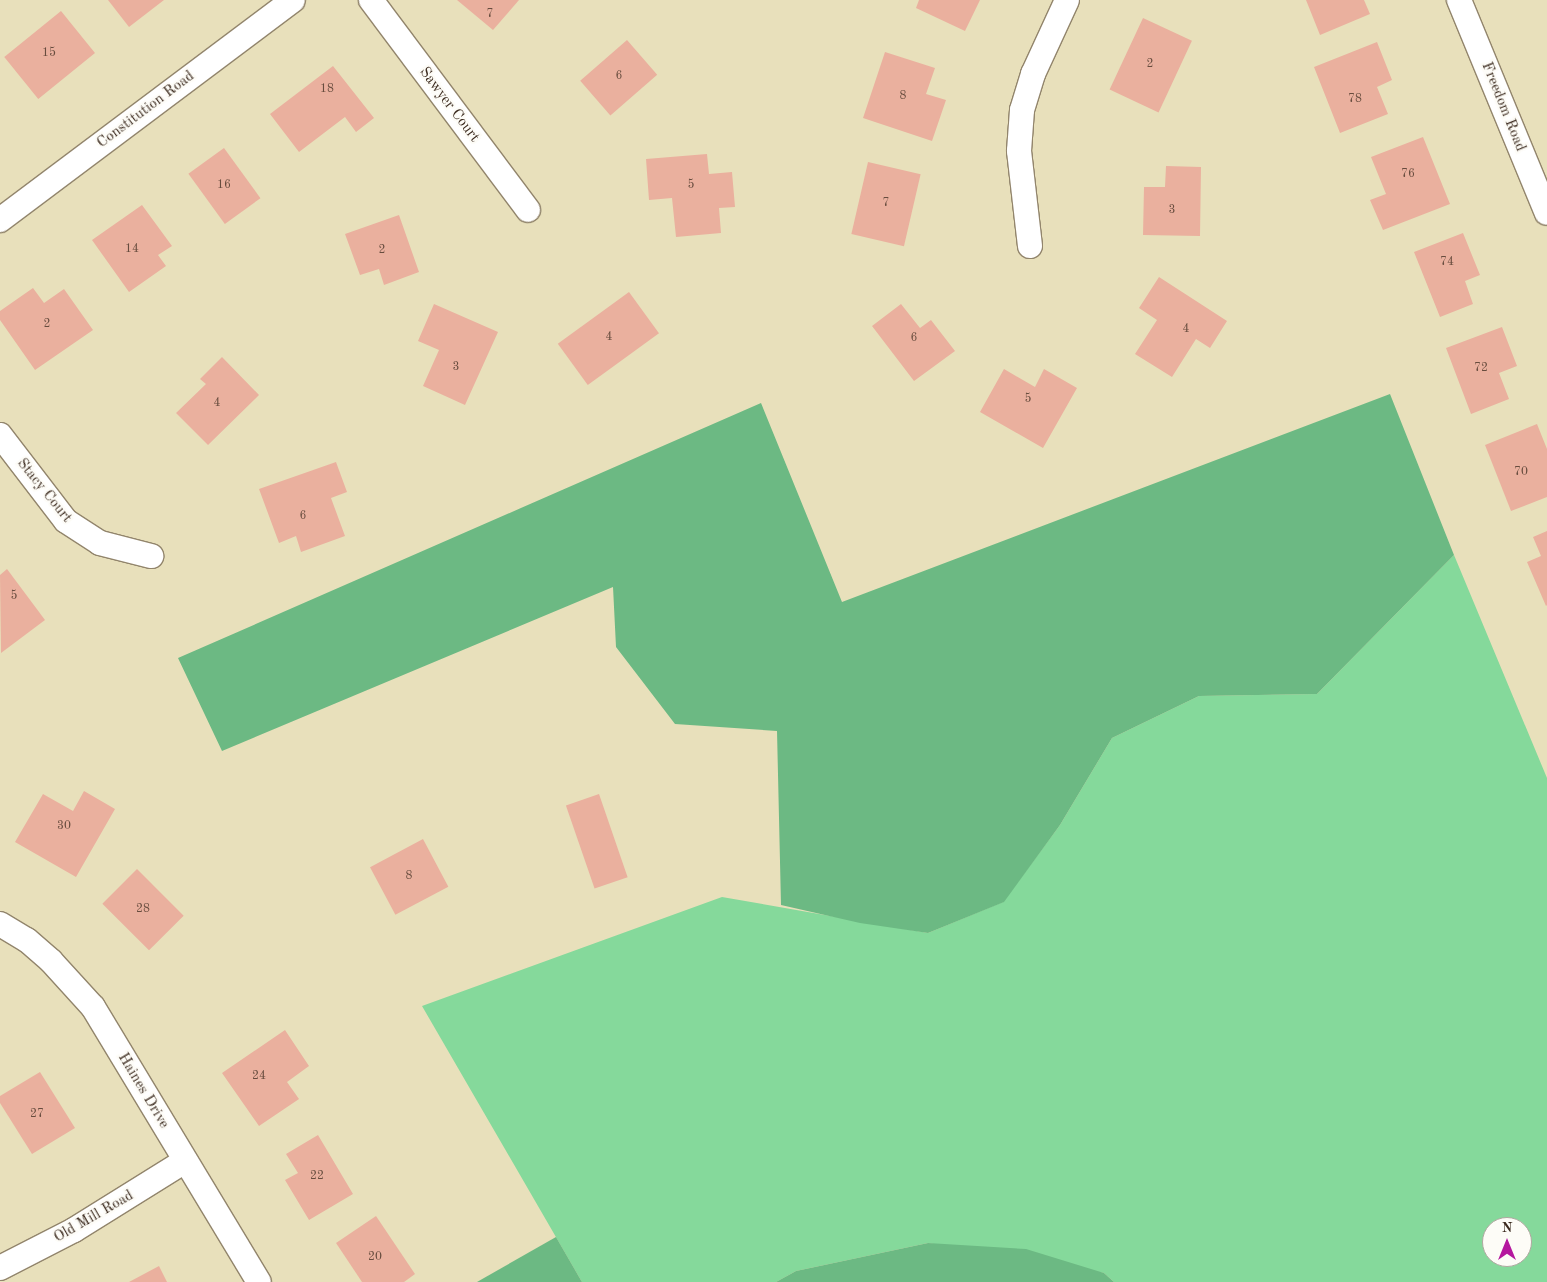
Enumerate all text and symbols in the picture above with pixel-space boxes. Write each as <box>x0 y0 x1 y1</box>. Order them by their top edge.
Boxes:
house number: 7 <box>487 8 493 22</box>
house number: 15 <box>42 47 56 61</box>
house number: 2 <box>1147 58 1153 72</box>
street label: Freedom Road <box>1477 60 1529 154</box>
street label: Sawyer Court <box>415 64 483 146</box>
street label: Constitution Road <box>94 68 198 152</box>
house number: 6 <box>616 70 622 84</box>
house number: 18 <box>320 83 334 97</box>
house number: 8 <box>900 90 906 104</box>
house number: 78 <box>1348 93 1362 107</box>
house number: 76 <box>1401 168 1415 182</box>
house number: 16 <box>217 179 231 193</box>
house number: 5 <box>688 179 694 193</box>
house number: 7 <box>883 197 889 211</box>
house number: 3 <box>1169 204 1175 218</box>
house number: 14 <box>125 243 139 257</box>
house number: 2 <box>379 244 385 258</box>
house number: 74 <box>1440 256 1454 270</box>
house number: 2 <box>44 318 50 332</box>
house number: 4 <box>1183 323 1189 337</box>
house number: 4 <box>606 331 612 345</box>
house number: 6 <box>911 332 917 346</box>
house number: 3 <box>453 361 459 375</box>
house number: 72 <box>1474 362 1488 376</box>
house number: 5 <box>1025 393 1031 407</box>
house number: 4 <box>214 397 220 411</box>
street label: Stacy Court <box>13 455 75 527</box>
house number: 70 <box>1514 466 1528 480</box>
house number: 6 <box>300 510 306 524</box>
house number: 5 <box>11 590 17 604</box>
house number: 30 <box>57 820 71 834</box>
house number: 8 <box>406 870 412 884</box>
house number: 28 <box>136 903 150 917</box>
street label: Haines Drive <box>113 1050 173 1132</box>
house number: 24 <box>252 1070 266 1084</box>
house number: 27 <box>30 1108 44 1122</box>
house number: 22 <box>310 1170 324 1184</box>
street label: Old Mill Road <box>51 1187 137 1247</box>
north arrow <box>1482 1217 1532 1267</box>
text: N <box>1502 1221 1512 1235</box>
house number: 20 <box>368 1251 382 1265</box>

